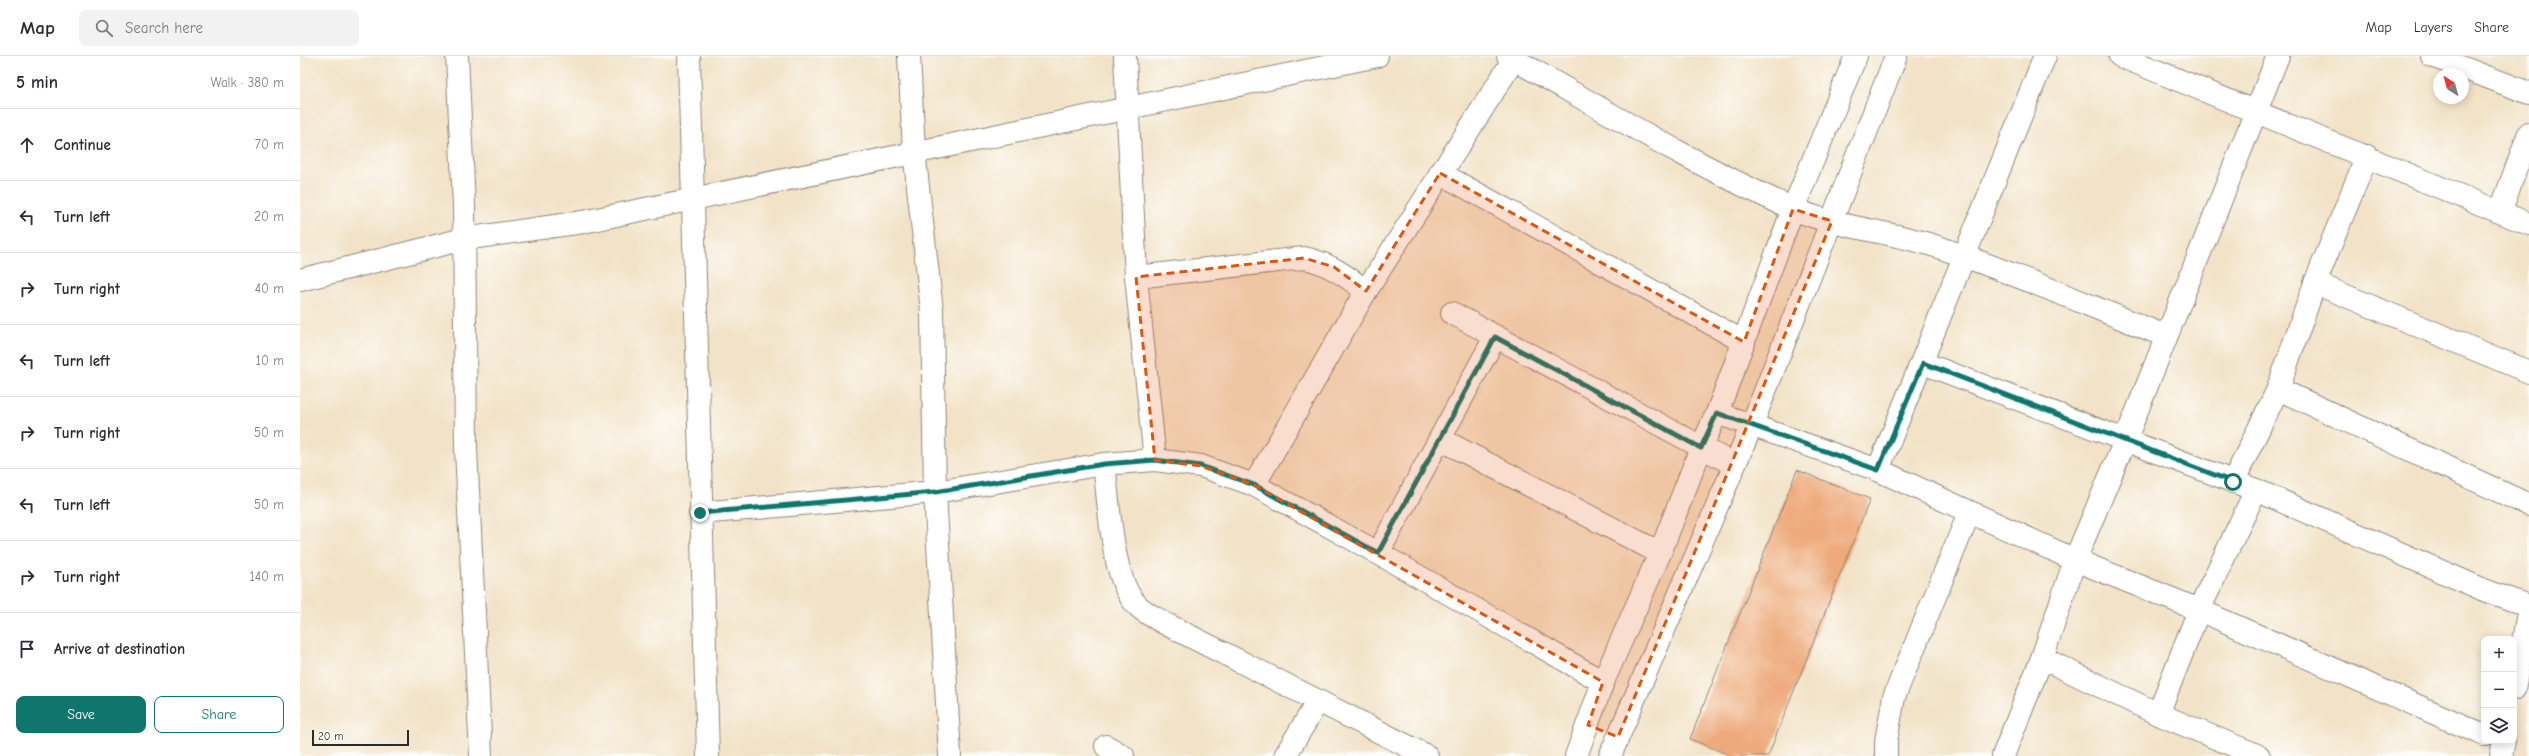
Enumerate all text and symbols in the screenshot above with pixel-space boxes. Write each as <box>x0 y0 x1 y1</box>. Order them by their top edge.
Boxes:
search box <box>79 10 359 46</box>
text: Map <box>20 17 55 39</box>
icon: search <box>93 17 115 39</box>
text: Search here <box>125 19 203 37</box>
text: Map <box>2365 19 2392 36</box>
text: Layers <box>2414 19 2452 36</box>
text: Share <box>2474 19 2509 36</box>
north arrow <box>2433 68 2469 104</box>
text: 5 min <box>16 73 58 92</box>
text: Walk · 380 m <box>211 75 284 90</box>
icon: ahead <box>16 134 38 156</box>
text: Continue <box>54 136 111 154</box>
text: 70 m <box>255 137 284 152</box>
icon: left <box>16 206 38 228</box>
text: Turn left <box>54 208 110 226</box>
text: 20 m <box>254 209 284 224</box>
icon: right <box>16 278 38 300</box>
text: Turn right <box>54 280 120 298</box>
text: 40 m <box>255 281 284 296</box>
icon: left <box>16 350 38 372</box>
text: Turn left <box>54 352 110 370</box>
text: 10 m <box>256 353 284 368</box>
icon: right <box>16 422 38 444</box>
text: Turn right <box>54 424 120 442</box>
text: 50 m <box>254 425 284 440</box>
route start <box>2224 473 2242 491</box>
icon: left <box>16 494 38 516</box>
text: Turn left <box>54 496 110 514</box>
text: 50 m <box>254 497 284 512</box>
route end <box>691 504 709 522</box>
icon: right <box>16 566 38 588</box>
text: Turn right <box>54 568 120 586</box>
text: 140 m <box>250 569 284 584</box>
map controls <box>2481 636 2517 744</box>
button: + <box>2481 636 2517 672</box>
icon: arrive <box>16 638 38 660</box>
text: Arrive at destination <box>54 640 185 658</box>
button: − <box>2481 672 2517 708</box>
button: Save <box>16 696 146 733</box>
button: Share <box>154 696 284 733</box>
button: layers <box>2481 708 2517 744</box>
scale bar <box>312 728 409 747</box>
text: 20 m <box>318 730 343 743</box>

